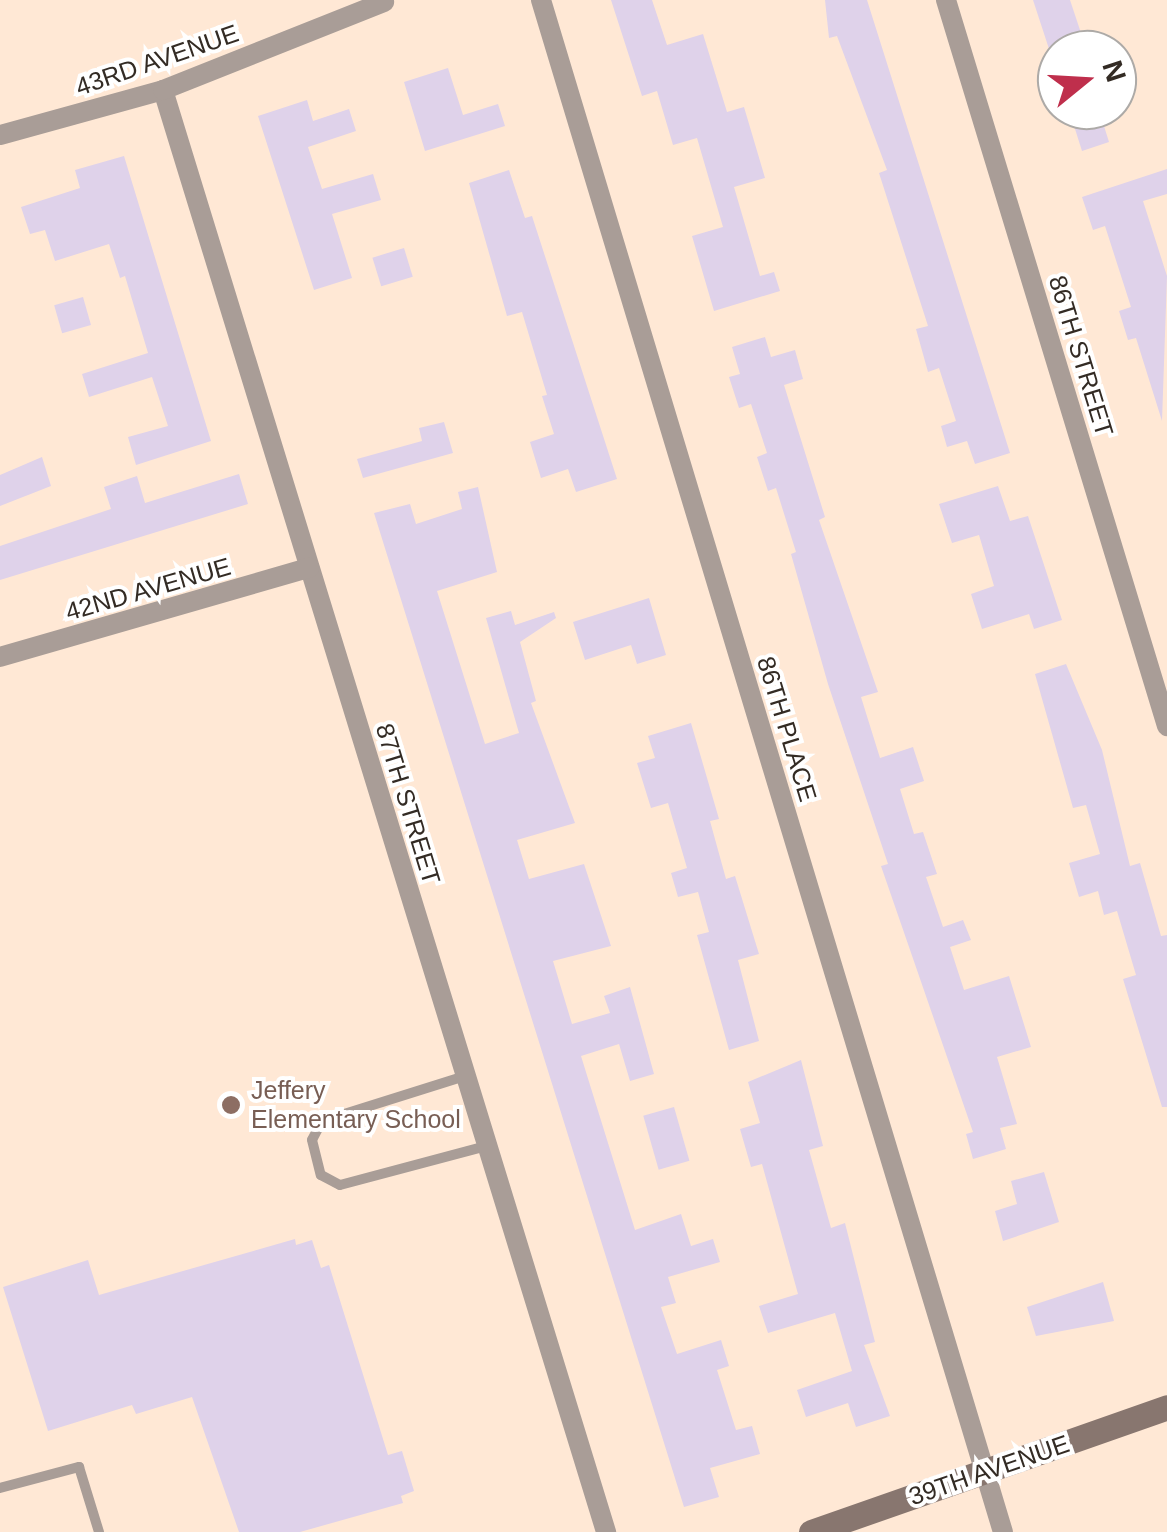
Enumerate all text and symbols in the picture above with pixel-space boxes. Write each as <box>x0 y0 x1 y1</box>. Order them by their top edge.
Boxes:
street label: 43RD AVENUE <box>71 18 243 102</box>
north arrow <box>1037 30 1137 130</box>
text: N <box>1096 57 1132 86</box>
street label: 86TH STREET <box>1042 272 1120 440</box>
street label: 42ND AVENUE <box>61 551 235 627</box>
street label: 86TH PLACE <box>751 653 823 805</box>
street label: 87TH STREET <box>369 720 447 888</box>
place label: Jeffery Elementary School <box>251 1076 461 1135</box>
marker: Jeffery Elementary School <box>220 1094 242 1116</box>
street label: 39TH AVENUE <box>904 1428 1074 1512</box>

